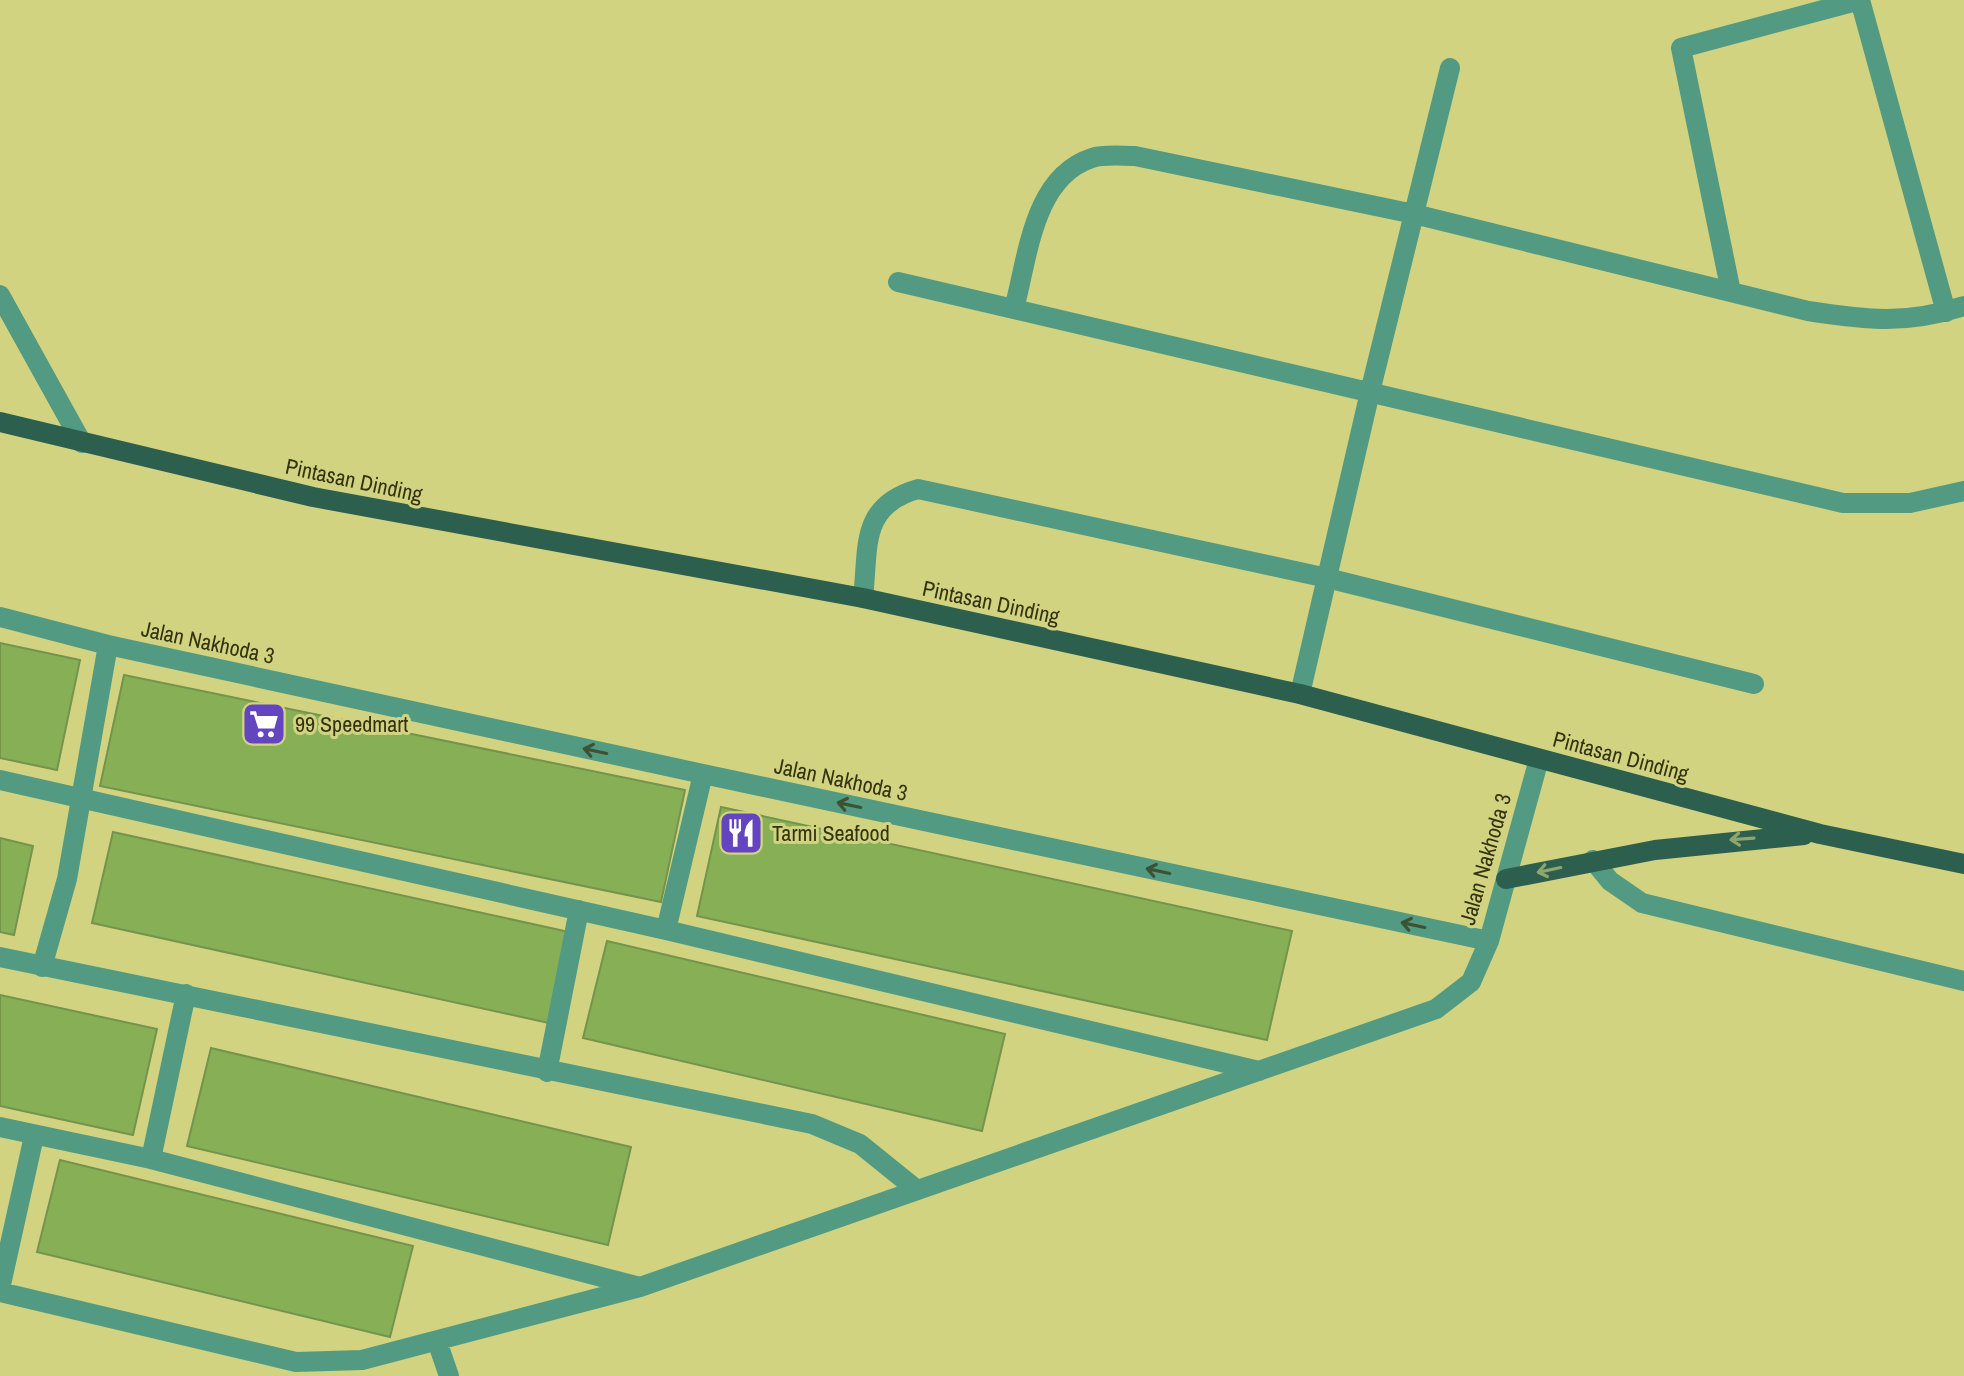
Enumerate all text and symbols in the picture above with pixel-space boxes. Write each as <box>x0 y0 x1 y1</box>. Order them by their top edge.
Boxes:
street label: Pintasan Dinding <box>283 451 425 509</box>
street label: Pintasan Dinding <box>920 573 1062 631</box>
street label: Jalan Nakhoda 3 <box>139 613 277 671</box>
supermarket icon: 99 Speedmart <box>240 700 288 748</box>
place label: 99 Speedmart <box>295 709 408 739</box>
street label: Pintasan Dinding <box>1550 723 1692 789</box>
one-way arrow <box>583 743 608 758</box>
street label: Jalan Nakhoda 3 <box>772 750 910 808</box>
street label: Jalan Nakhoda 3 <box>1452 790 1518 928</box>
one-way arrow <box>837 797 862 812</box>
restaurant icon: Tarmi Seafood <box>717 809 765 857</box>
place label: Tarmi Seafood <box>772 818 890 848</box>
one-way arrow <box>1729 832 1756 847</box>
one-way arrow <box>1146 863 1172 878</box>
one-way arrow <box>1537 863 1563 878</box>
one-way arrow <box>1400 917 1426 932</box>

